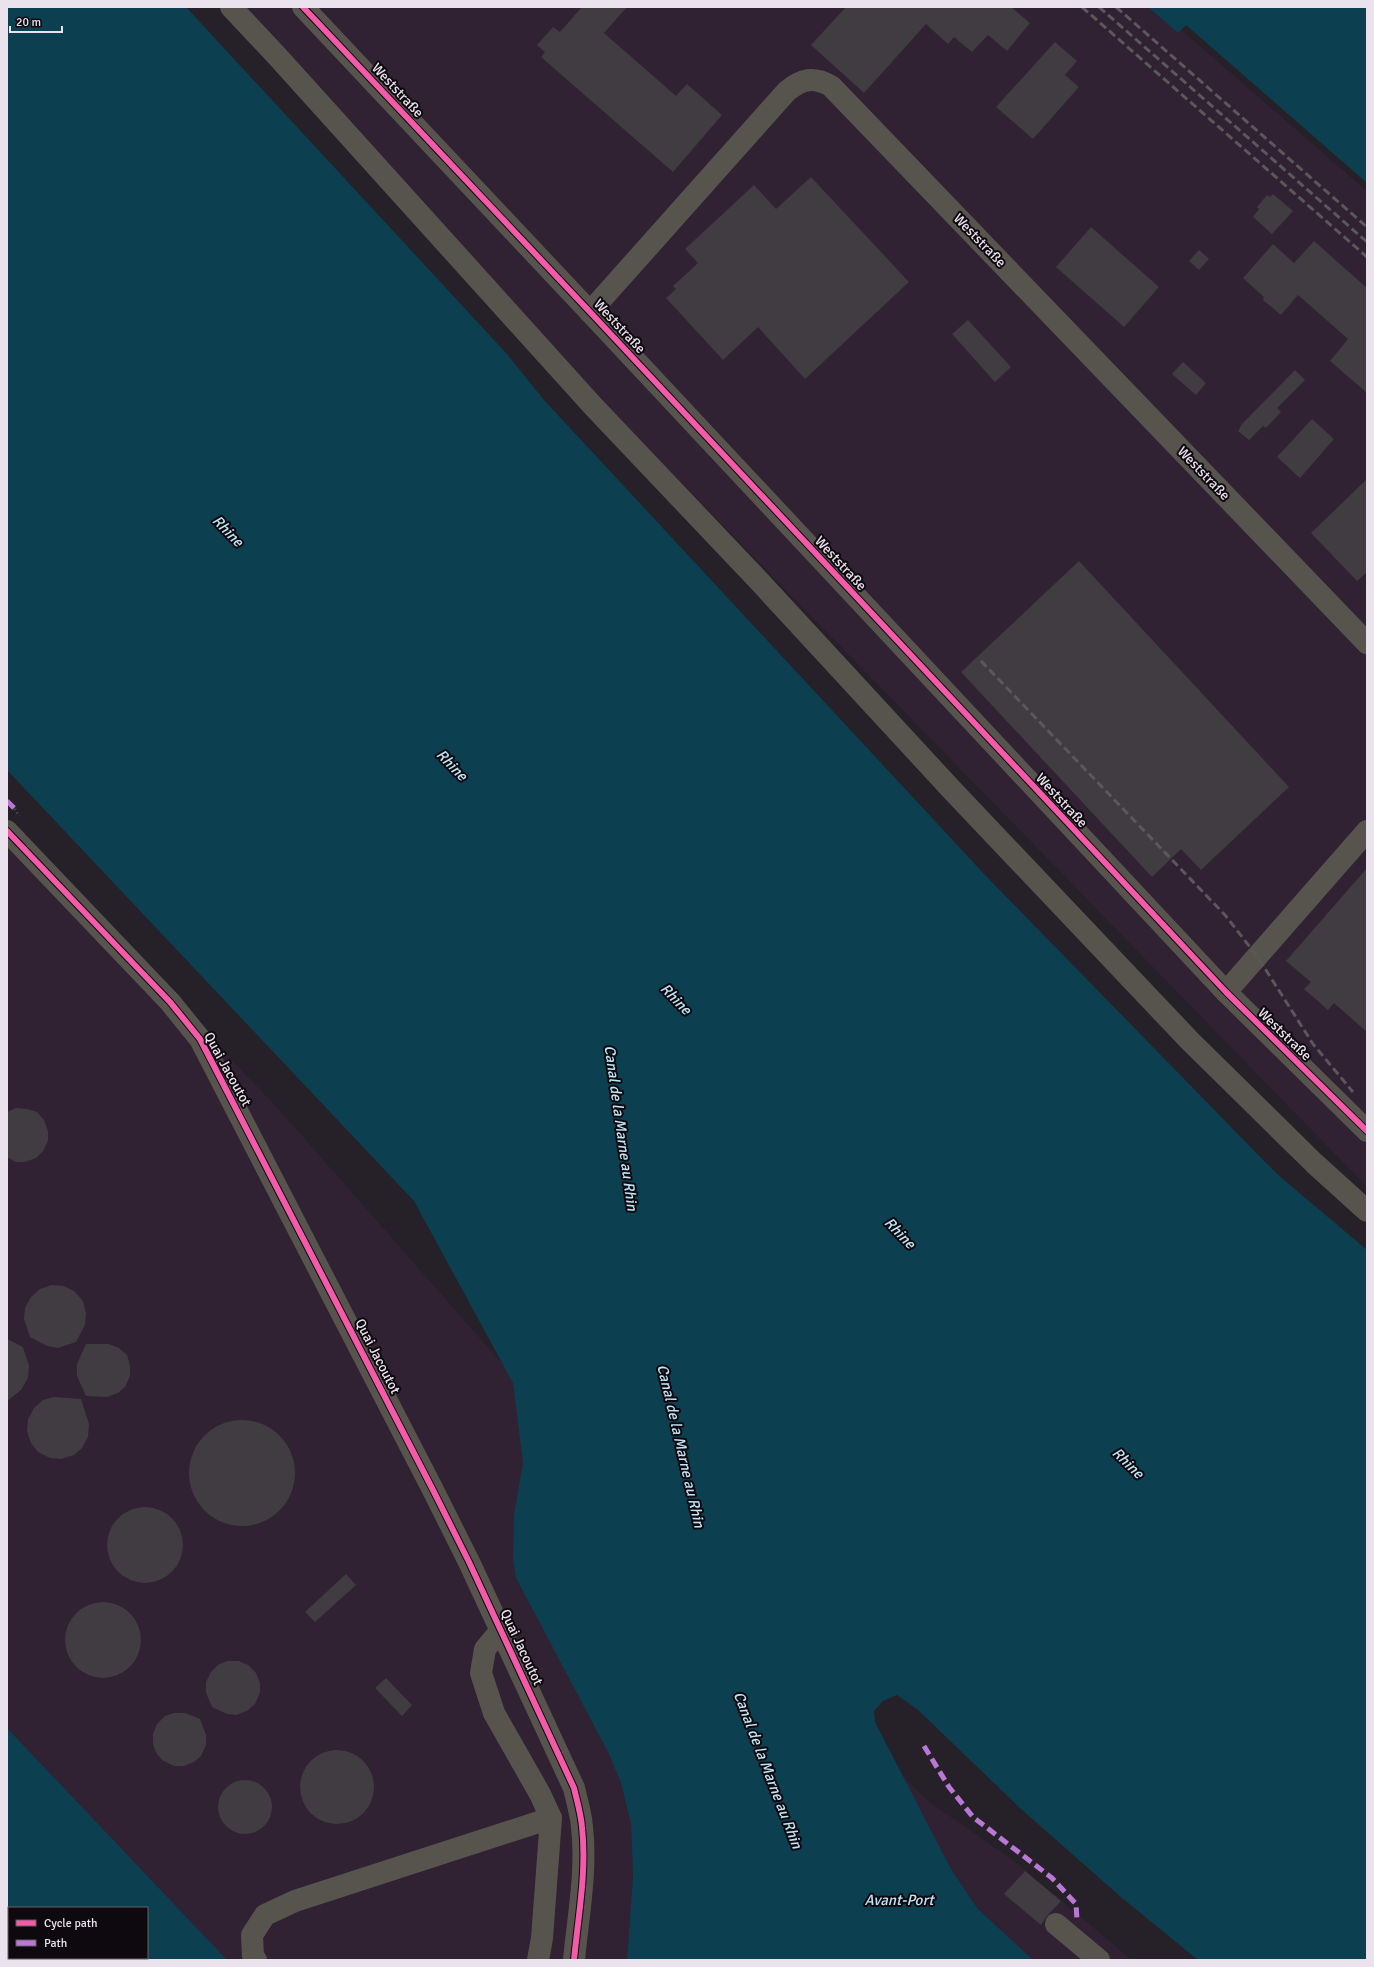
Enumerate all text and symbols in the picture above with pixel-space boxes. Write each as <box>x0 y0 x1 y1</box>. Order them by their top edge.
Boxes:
scale bar <box>10 8 62 34</box>
text: 20 m <box>16 15 41 30</box>
street label: Weststraße <box>368 60 427 121</box>
street label: Weststraße <box>950 210 1009 271</box>
street label: Weststraße <box>590 296 649 357</box>
street label: Weststraße <box>1174 443 1233 504</box>
water label: Rhine <box>209 511 248 552</box>
street label: Weststraße <box>811 533 870 594</box>
water label: Rhine <box>433 745 472 786</box>
street label: Weststraße <box>1032 770 1091 831</box>
water label: Rhine <box>657 979 696 1020</box>
street label: Weststraße <box>1254 1005 1315 1064</box>
street label: Quai Jacoutot <box>200 1029 255 1109</box>
water label: Canal de la Marne au Rhin <box>600 1044 642 1213</box>
water label: Rhine <box>881 1213 920 1254</box>
street label: Quai Jacoutot <box>351 1316 404 1397</box>
water label: Canal de la Marne au Rhin <box>653 1363 709 1530</box>
water label: Rhine <box>1108 1444 1149 1483</box>
street label: Quai Jacoutot <box>497 1606 547 1688</box>
water label: Canal de la Marne au Rhin <box>730 1689 807 1852</box>
water label: Avant-Port <box>865 1891 935 1909</box>
legend <box>8 1907 148 1959</box>
text: Cycle path <box>44 1916 97 1931</box>
text: Path <box>44 1936 67 1951</box>

